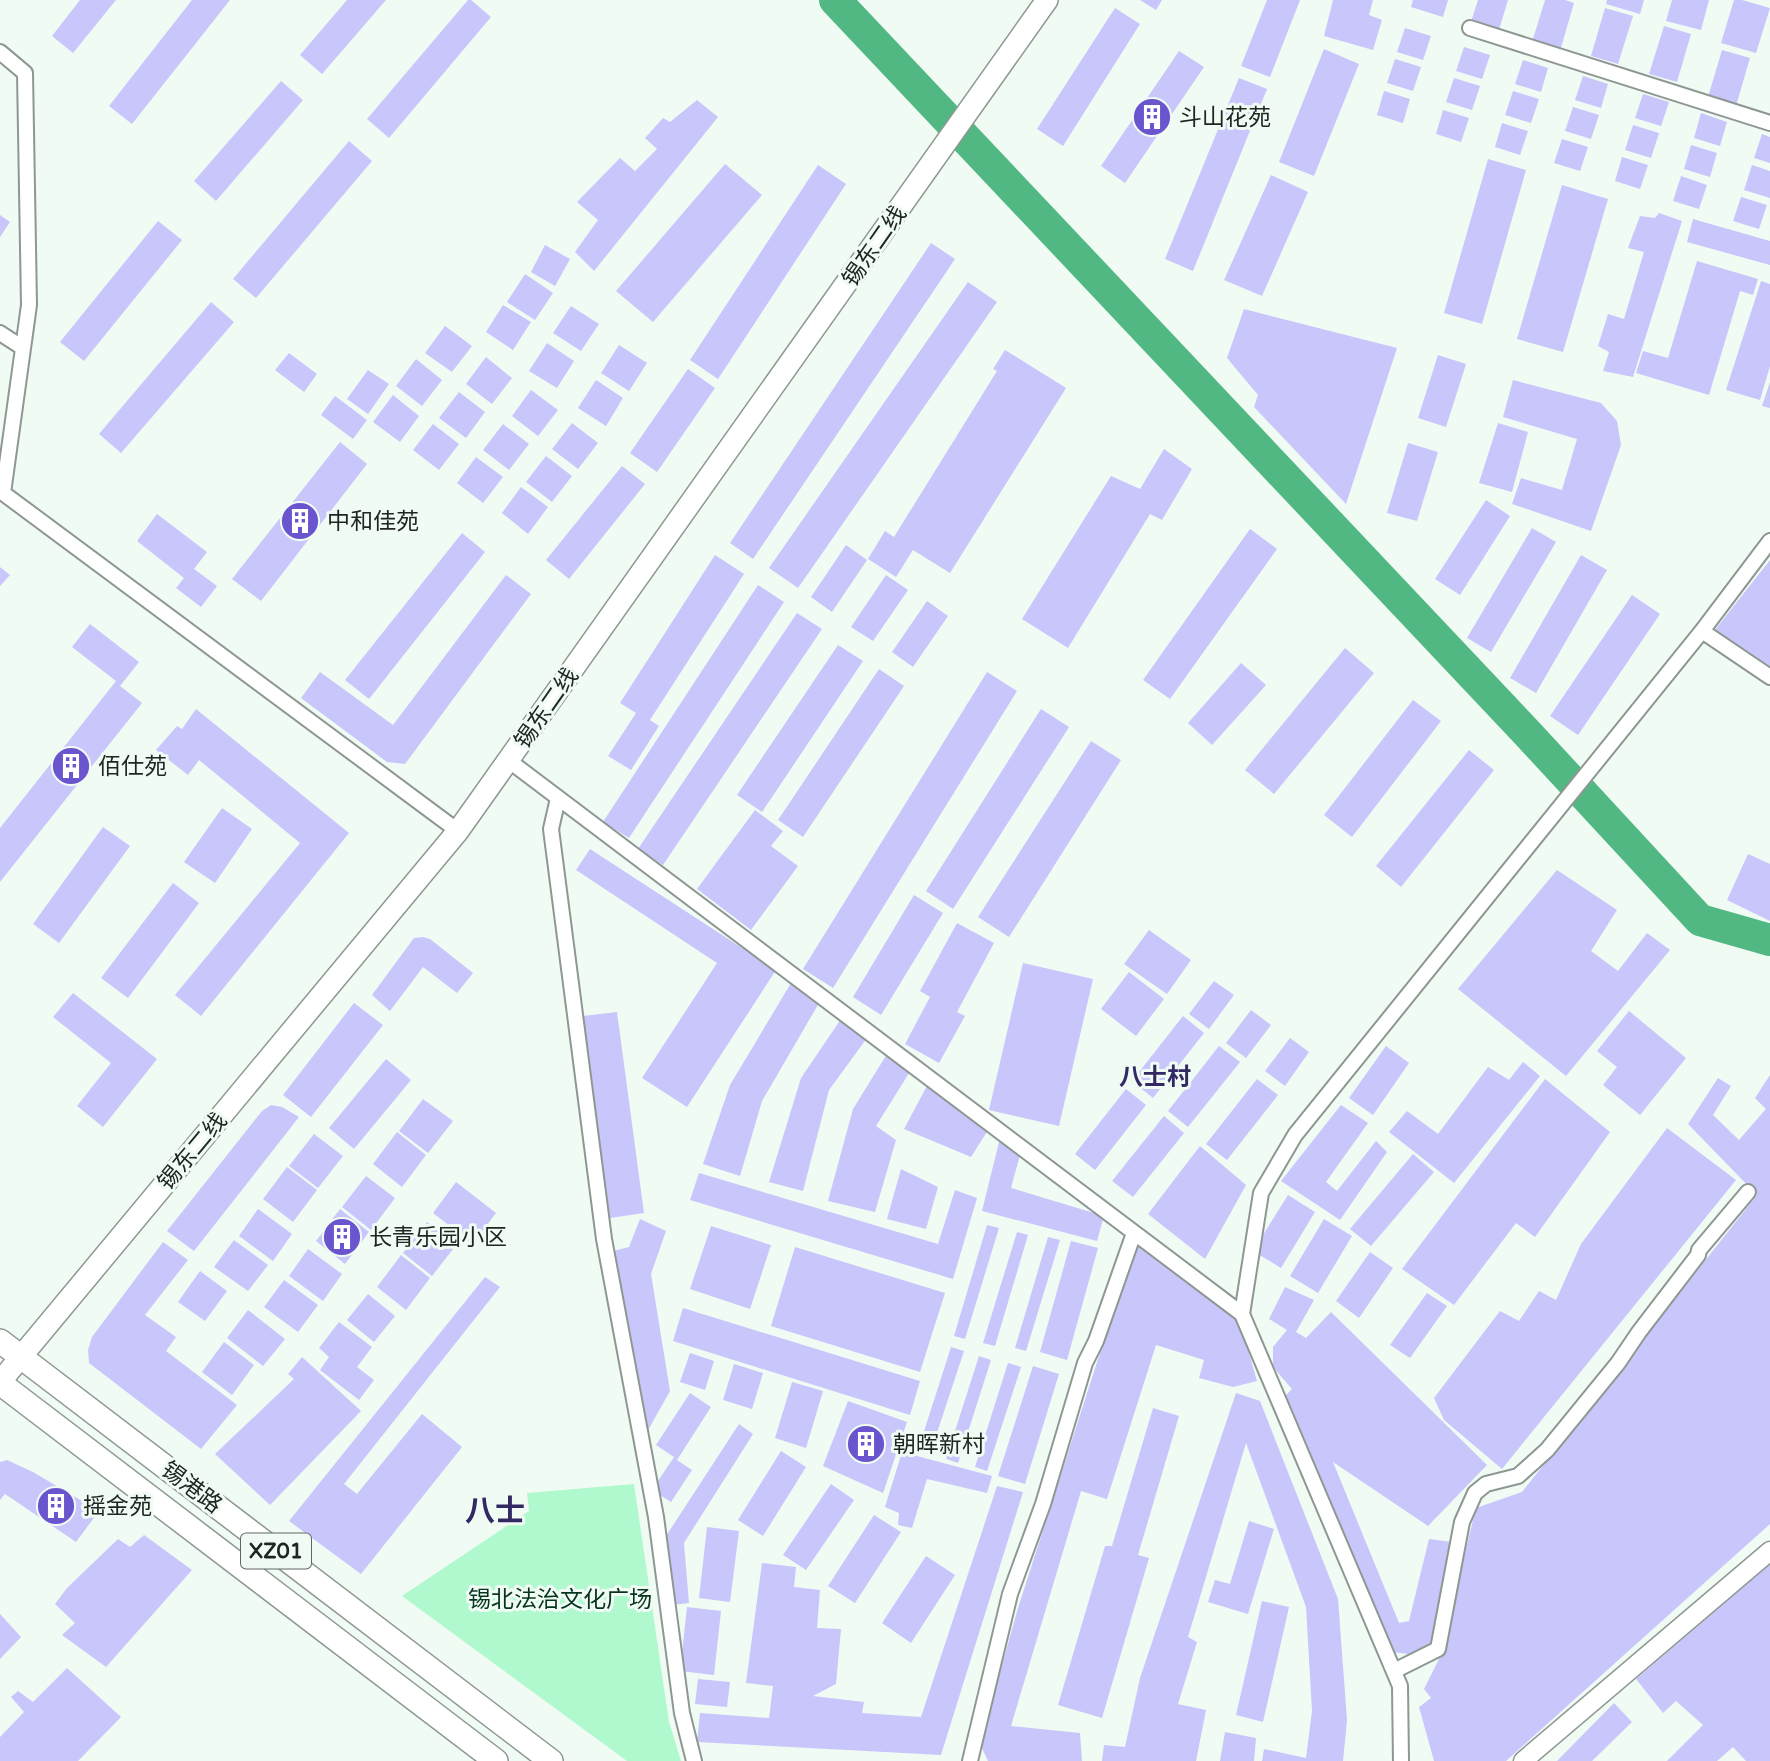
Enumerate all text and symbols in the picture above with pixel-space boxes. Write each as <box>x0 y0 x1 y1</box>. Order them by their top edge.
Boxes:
building icon: 斗山花苑 <box>1131 96 1173 138</box>
place label: 斗山花苑 <box>1179 104 1271 132</box>
street label: 锡东二线 <box>837 201 913 292</box>
building icon: 中和佳苑 <box>279 500 321 542</box>
place label: 中和佳苑 <box>327 508 419 536</box>
street label: 锡东二线 <box>509 663 585 754</box>
building icon: 佰仕苑 <box>50 745 92 787</box>
place label: 佰仕苑 <box>98 753 167 781</box>
district label: 八士村 <box>1119 1063 1191 1092</box>
street label: 锡东二线 <box>152 1107 233 1196</box>
building icon: 长青乐园小区 <box>321 1216 363 1258</box>
place label: 长青乐园小区 <box>369 1224 507 1252</box>
building icon: 朝晖新村 <box>845 1423 887 1465</box>
place label: 朝晖新村 <box>893 1431 985 1459</box>
street label: 锡港路 <box>155 1456 227 1520</box>
building icon: 摇金苑 <box>35 1485 77 1527</box>
place label: 摇金苑 <box>83 1493 152 1521</box>
district label: 八士 <box>465 1493 525 1530</box>
road number: XZ01 <box>241 1534 311 1568</box>
park label: 锡北法治文化广场 <box>468 1586 652 1614</box>

